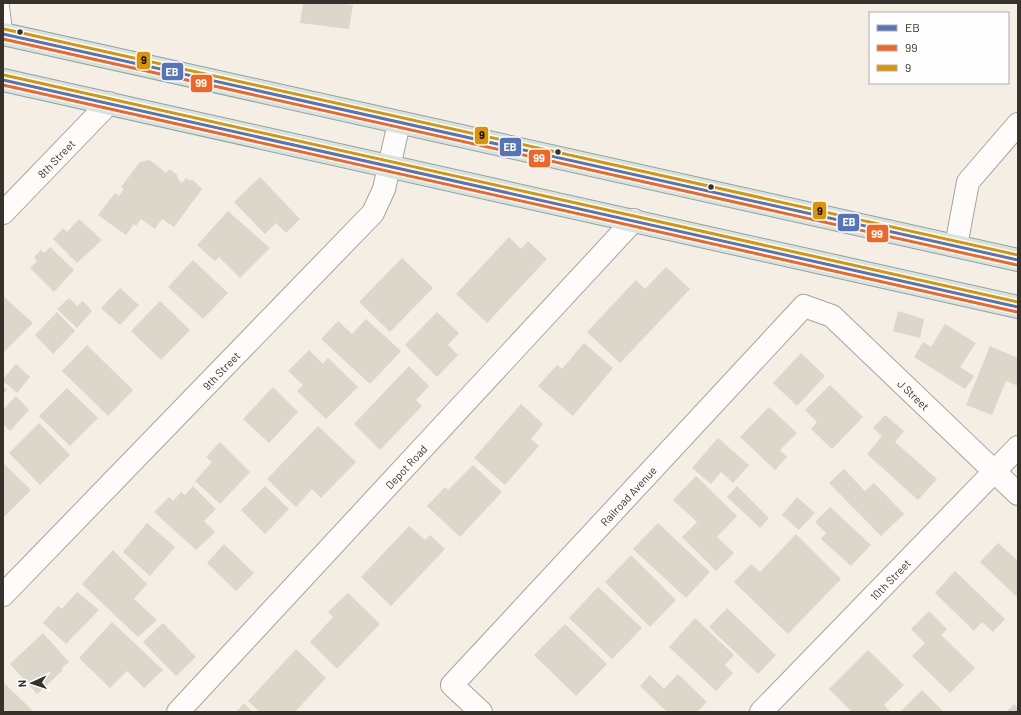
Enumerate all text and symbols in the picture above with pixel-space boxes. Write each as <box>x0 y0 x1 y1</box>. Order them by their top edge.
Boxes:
legend <box>869 12 1009 84</box>
text: EB <box>905 20 920 34</box>
unlabelled marker <box>15 27 25 37</box>
text: 99 <box>905 40 918 54</box>
line badge: 9 <box>136 51 151 70</box>
text: 9 <box>141 53 147 66</box>
text: 9 <box>905 60 911 74</box>
line badge: EB <box>161 62 184 81</box>
text: EB <box>165 65 179 78</box>
line badge: 99 <box>190 74 213 93</box>
text: 99 <box>195 76 207 89</box>
line badge: 9 <box>474 126 489 145</box>
text: 9 <box>479 128 485 141</box>
street label: 8th Street <box>34 136 77 180</box>
line badge: EB <box>499 137 522 157</box>
text: EB <box>503 140 517 153</box>
unlabelled marker <box>553 147 563 157</box>
line badge: 99 <box>528 149 551 168</box>
text: 99 <box>533 151 545 164</box>
unlabelled marker <box>706 182 716 192</box>
line badge: 9 <box>812 201 827 220</box>
text: 9 <box>817 204 823 217</box>
line badge: EB <box>837 213 860 232</box>
text: EB <box>842 215 856 228</box>
line badge: 99 <box>866 224 889 243</box>
text: 99 <box>871 227 883 240</box>
street label: 9th Street <box>199 348 242 392</box>
street label: J Street <box>895 376 932 412</box>
street label: Depot Road <box>382 442 429 491</box>
street label: Railroad Avenue <box>597 463 659 528</box>
street label: 10th Street <box>867 556 913 603</box>
north arrow <box>12 663 52 703</box>
text: N <box>15 680 28 688</box>

